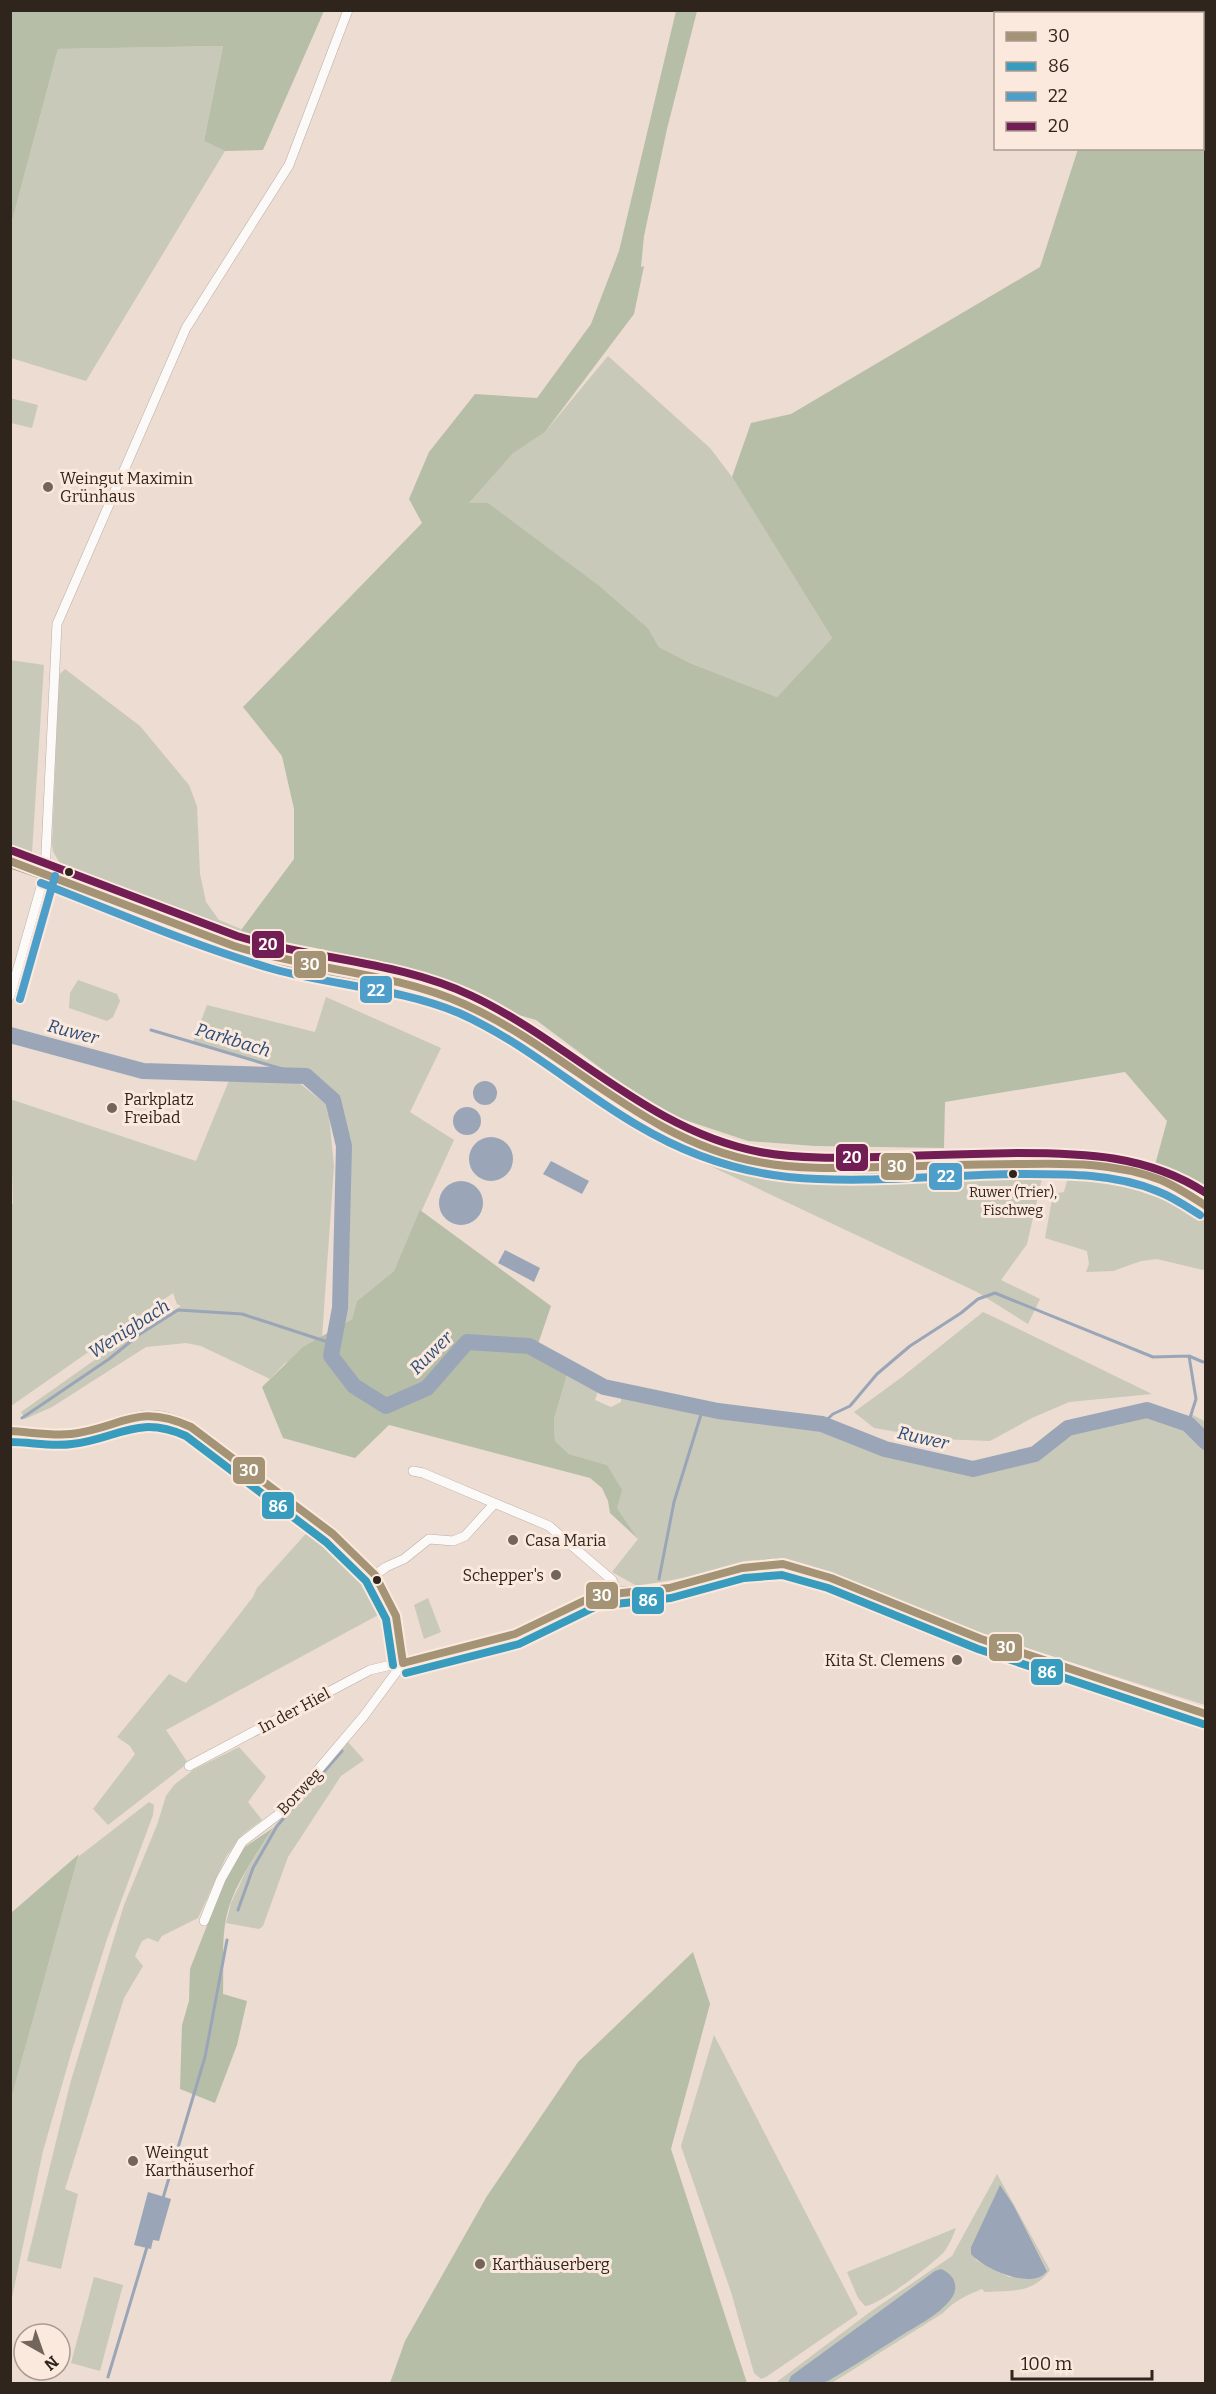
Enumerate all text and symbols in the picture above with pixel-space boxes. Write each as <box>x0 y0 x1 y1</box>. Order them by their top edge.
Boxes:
legend <box>994 12 1204 150</box>
text: 30 <box>1048 25 1070 47</box>
text: 86 <box>1048 55 1069 77</box>
text: 22 <box>1048 85 1068 107</box>
text: 20 <box>1048 115 1069 137</box>
place label: Weingut Maximin Grünhaus <box>60 469 193 506</box>
marker: Weingut Maximin Grünhaus <box>41 480 55 494</box>
unlabelled marker <box>63 866 75 878</box>
line badge: 20 <box>251 930 285 959</box>
text: 20 <box>258 935 278 954</box>
line badge: 30 <box>293 950 327 979</box>
text: 30 <box>300 955 320 974</box>
line badge: 22 <box>359 975 393 1004</box>
text: 22 <box>367 981 385 1000</box>
water label: Ruwer <box>45 1015 102 1050</box>
water label: Parkbach <box>193 1018 273 1062</box>
place label: Parkplatz Freibad <box>124 1090 194 1127</box>
marker: Parkplatz Freibad <box>105 1101 119 1115</box>
line badge: 20 <box>835 1143 869 1172</box>
text: 20 <box>842 1148 862 1167</box>
line badge: 30 <box>880 1152 915 1181</box>
text: 30 <box>887 1157 907 1176</box>
line badge: 22 <box>928 1162 963 1191</box>
text: 22 <box>937 1167 955 1186</box>
marker: Ruwer (Trier), Fischweg <box>1007 1168 1019 1180</box>
place label: Ruwer (Trier), Fischweg <box>969 1184 1057 1219</box>
water label: Wenigbach <box>84 1295 174 1363</box>
water label: Ruwer <box>405 1326 458 1379</box>
water label: Ruwer <box>895 1421 951 1455</box>
line badge: 30 <box>232 1456 266 1485</box>
text: 30 <box>239 1461 259 1480</box>
line badge: 86 <box>261 1491 295 1520</box>
text: 86 <box>268 1497 288 1516</box>
place label: Casa Maria <box>525 1531 606 1550</box>
marker: Casa Maria <box>506 1533 520 1547</box>
place label: Schepper's <box>463 1566 544 1585</box>
marker: Schepper's <box>549 1568 563 1582</box>
unlabelled marker <box>371 1574 383 1586</box>
line badge: 30 <box>585 1581 619 1610</box>
text: 30 <box>592 1586 612 1605</box>
line badge: 86 <box>631 1586 665 1615</box>
text: 86 <box>638 1591 658 1610</box>
line badge: 30 <box>988 1633 1023 1662</box>
text: 30 <box>996 1638 1016 1657</box>
place label: Kita St. Clemens <box>825 1651 945 1670</box>
marker: Kita St. Clemens <box>950 1653 964 1667</box>
line badge: 86 <box>1030 1658 1064 1686</box>
text: 86 <box>1037 1663 1057 1682</box>
street label: In der Hiel <box>255 1683 334 1737</box>
street label: Borweg <box>273 1764 326 1819</box>
place label: Weingut Karthäuserhof <box>145 2143 255 2180</box>
marker: Weingut Karthäuserhof <box>126 2154 140 2168</box>
place label: Karthäuserberg <box>492 2255 610 2274</box>
marker: Karthäuserberg <box>473 2257 487 2271</box>
north arrow <box>12 2322 72 2382</box>
scale bar <box>1012 2343 1152 2381</box>
text: N <box>40 2352 62 2374</box>
text: 100 m <box>1021 2353 1072 2375</box>

